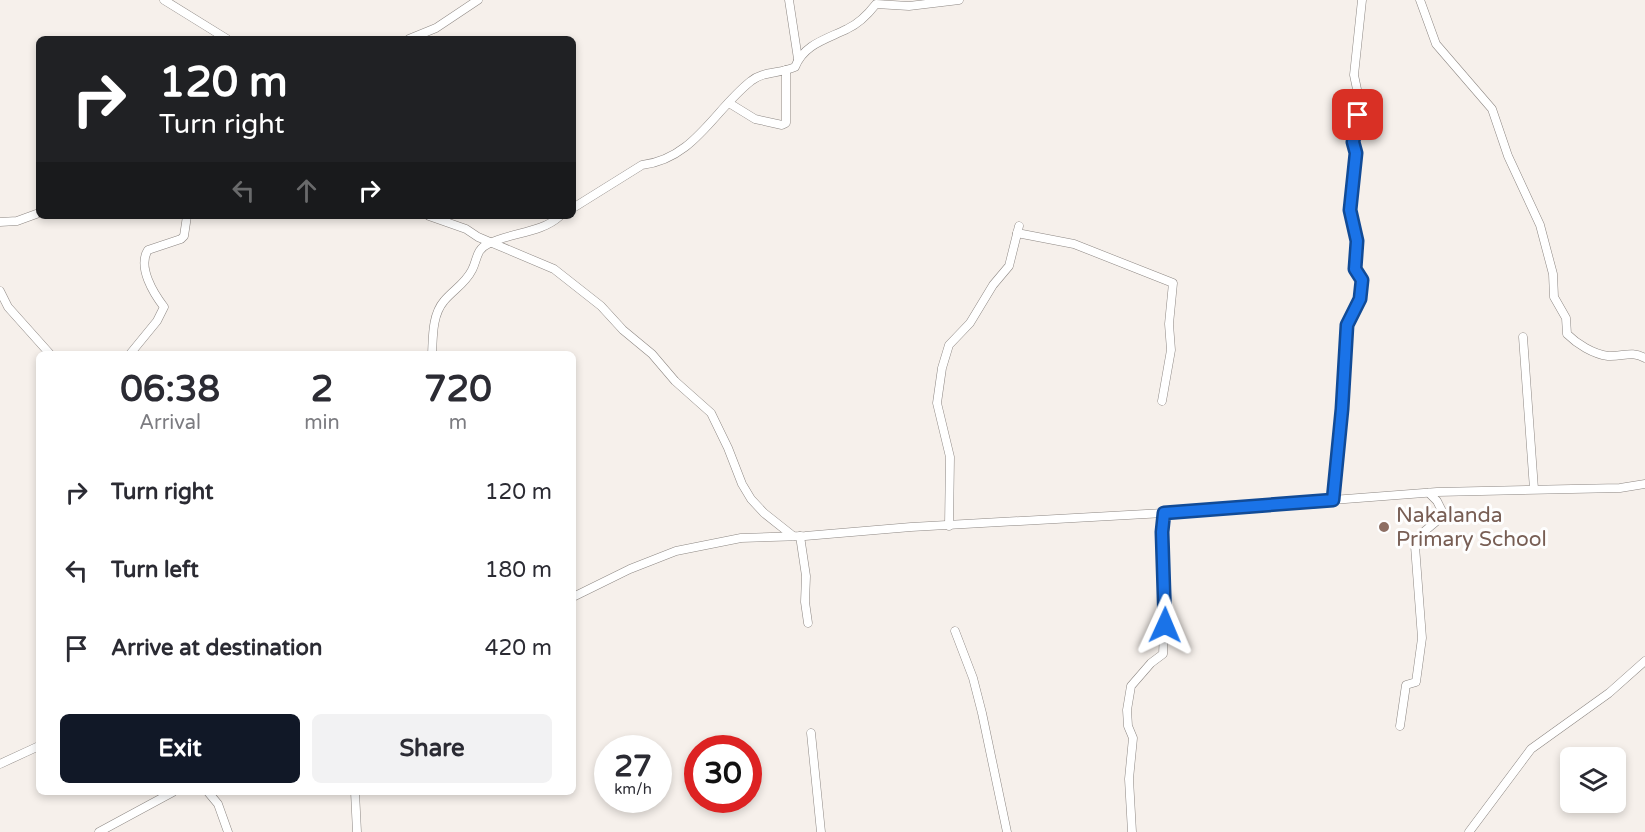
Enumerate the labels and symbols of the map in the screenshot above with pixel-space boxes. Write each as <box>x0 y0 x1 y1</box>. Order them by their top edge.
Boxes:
pin <box>1332 89 1383 140</box>
place label: Nakalanda Primary School <box>1396 503 1547 552</box>
marker: Nakalanda Primary School <box>1377 520 1391 534</box>
position arrow <box>1133 593 1197 657</box>
speed limit sign: 30 <box>684 735 762 813</box>

